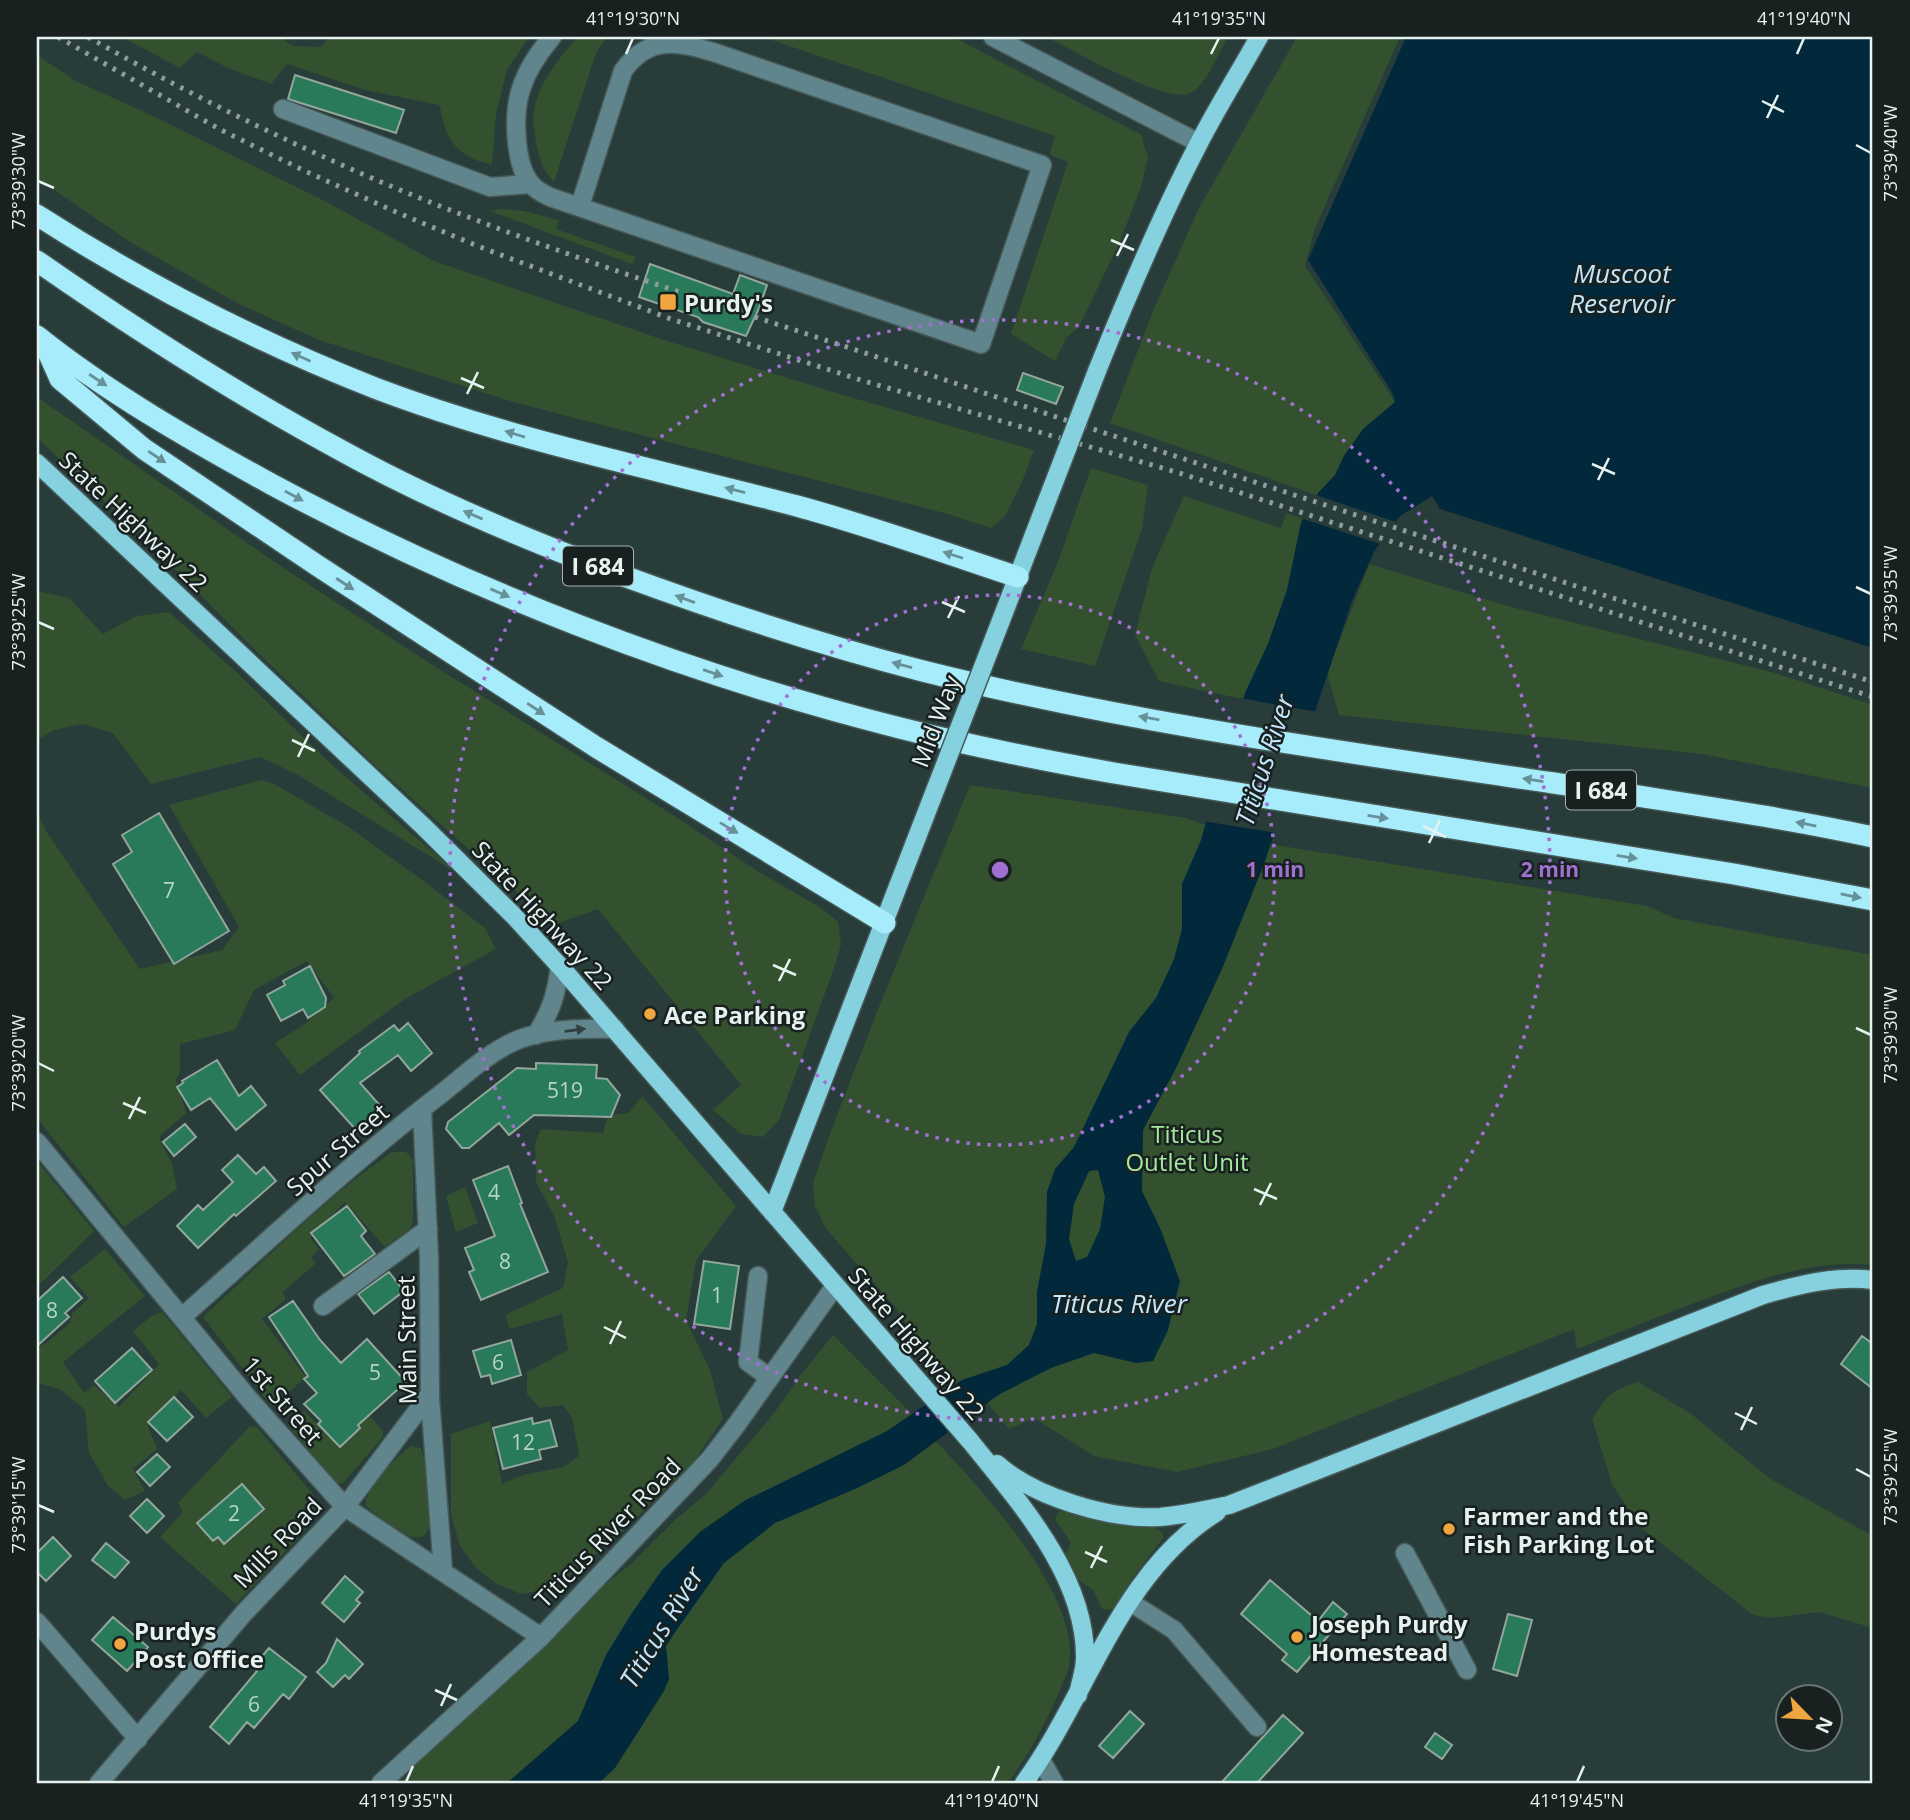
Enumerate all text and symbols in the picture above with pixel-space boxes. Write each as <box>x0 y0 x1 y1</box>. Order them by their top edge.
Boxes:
text: 41°19'30"N <box>586 6 680 30</box>
text: 41°19'35"N <box>1172 6 1266 30</box>
text: 41°19'40"N <box>1757 6 1851 30</box>
text: 73°39'40"W <box>1878 104 1902 202</box>
text: 73°39'30"W <box>6 132 30 230</box>
water label: Muscoot Reservoir <box>1569 255 1677 321</box>
place label: Purdy's <box>684 286 773 319</box>
marker: Purdy's <box>658 292 678 312</box>
one-way arrow <box>291 351 311 363</box>
one-way arrow <box>89 374 108 387</box>
one-way arrow <box>504 428 525 438</box>
street label: State Highway 22 <box>52 443 216 599</box>
one-way arrow <box>147 451 167 464</box>
one-way arrow <box>724 484 746 495</box>
one-way arrow <box>284 491 304 502</box>
one-way arrow <box>463 509 484 520</box>
text: 73°39'35"W <box>1878 545 1902 643</box>
road number: I 684 <box>563 546 633 586</box>
one-way arrow <box>942 550 963 560</box>
text: 73°39'25"W <box>6 573 30 671</box>
one-way arrow <box>336 578 355 591</box>
one-way arrow <box>489 588 510 599</box>
one-way arrow <box>674 593 695 604</box>
one-way arrow <box>891 659 913 670</box>
one-way arrow <box>702 668 723 679</box>
street label: Mid Way <box>902 669 968 772</box>
water label: Titicus River <box>1226 688 1303 830</box>
one-way arrow <box>526 702 546 715</box>
one-way arrow <box>1138 712 1160 723</box>
road number: I 684 <box>1566 770 1636 810</box>
one-way arrow <box>1522 774 1544 785</box>
one-way arrow <box>1367 812 1389 823</box>
one-way arrow <box>1795 818 1817 829</box>
one-way arrow <box>720 822 739 835</box>
street label: State Highway 22 <box>465 833 621 997</box>
one-way arrow <box>1616 852 1638 863</box>
text: 1 min <box>1246 855 1304 883</box>
text: 2 min <box>1521 855 1579 883</box>
centre of rings <box>988 858 1012 882</box>
house number: 7 <box>163 876 175 904</box>
one-way arrow <box>1840 890 1862 901</box>
text: 73°39'30"W <box>1878 986 1902 1084</box>
place label: Ace Parking <box>664 998 806 1031</box>
marker: Ace Parking <box>642 1006 658 1022</box>
text: 73°39'20"W <box>6 1014 30 1112</box>
one-way arrow <box>564 1024 586 1035</box>
house number: 519 <box>547 1076 583 1104</box>
street label: Spur Street <box>279 1095 395 1203</box>
park label: Titicus Outlet Unit <box>1125 1117 1249 1178</box>
house number: 4 <box>488 1178 500 1206</box>
house number: 8 <box>499 1247 511 1275</box>
street label: State Highway 22 <box>841 1260 993 1426</box>
street label: Main Street <box>388 1275 424 1405</box>
house number: 1 <box>711 1281 723 1309</box>
water label: Titicus River <box>1051 1285 1189 1321</box>
house number: 8 <box>46 1296 58 1324</box>
house number: 6 <box>492 1348 504 1376</box>
street label: 1st Street <box>235 1349 331 1451</box>
house number: 5 <box>369 1358 381 1386</box>
house number: 12 <box>511 1428 535 1456</box>
text: 73°39'25"W <box>1878 1428 1902 1526</box>
street label: Titicus River Road <box>527 1450 687 1614</box>
text: 73°39'15"W <box>6 1456 30 1554</box>
street label: Mills Road <box>225 1489 329 1595</box>
house number: 2 <box>228 1499 240 1527</box>
place label: Farmer and the Fish Parking Lot <box>1463 1499 1655 1560</box>
marker: Farmer and the Fish Parking Lot <box>1441 1521 1457 1537</box>
water label: Titicus River <box>611 1558 712 1695</box>
place label: Joseph Purdy Homestead <box>1309 1607 1468 1668</box>
place label: Purdys Post Office <box>134 1614 264 1675</box>
marker: Joseph Purdy Homestead <box>1289 1629 1305 1645</box>
marker: Purdys Post Office <box>112 1636 128 1652</box>
north arrow <box>1773 1684 1843 1754</box>
house number: 6 <box>248 1690 260 1718</box>
text: N <box>1809 1713 1839 1738</box>
text: 41°19'35"N <box>359 1788 453 1812</box>
text: 41°19'40"N <box>945 1788 1039 1812</box>
text: 41°19'45"N <box>1530 1788 1624 1812</box>

